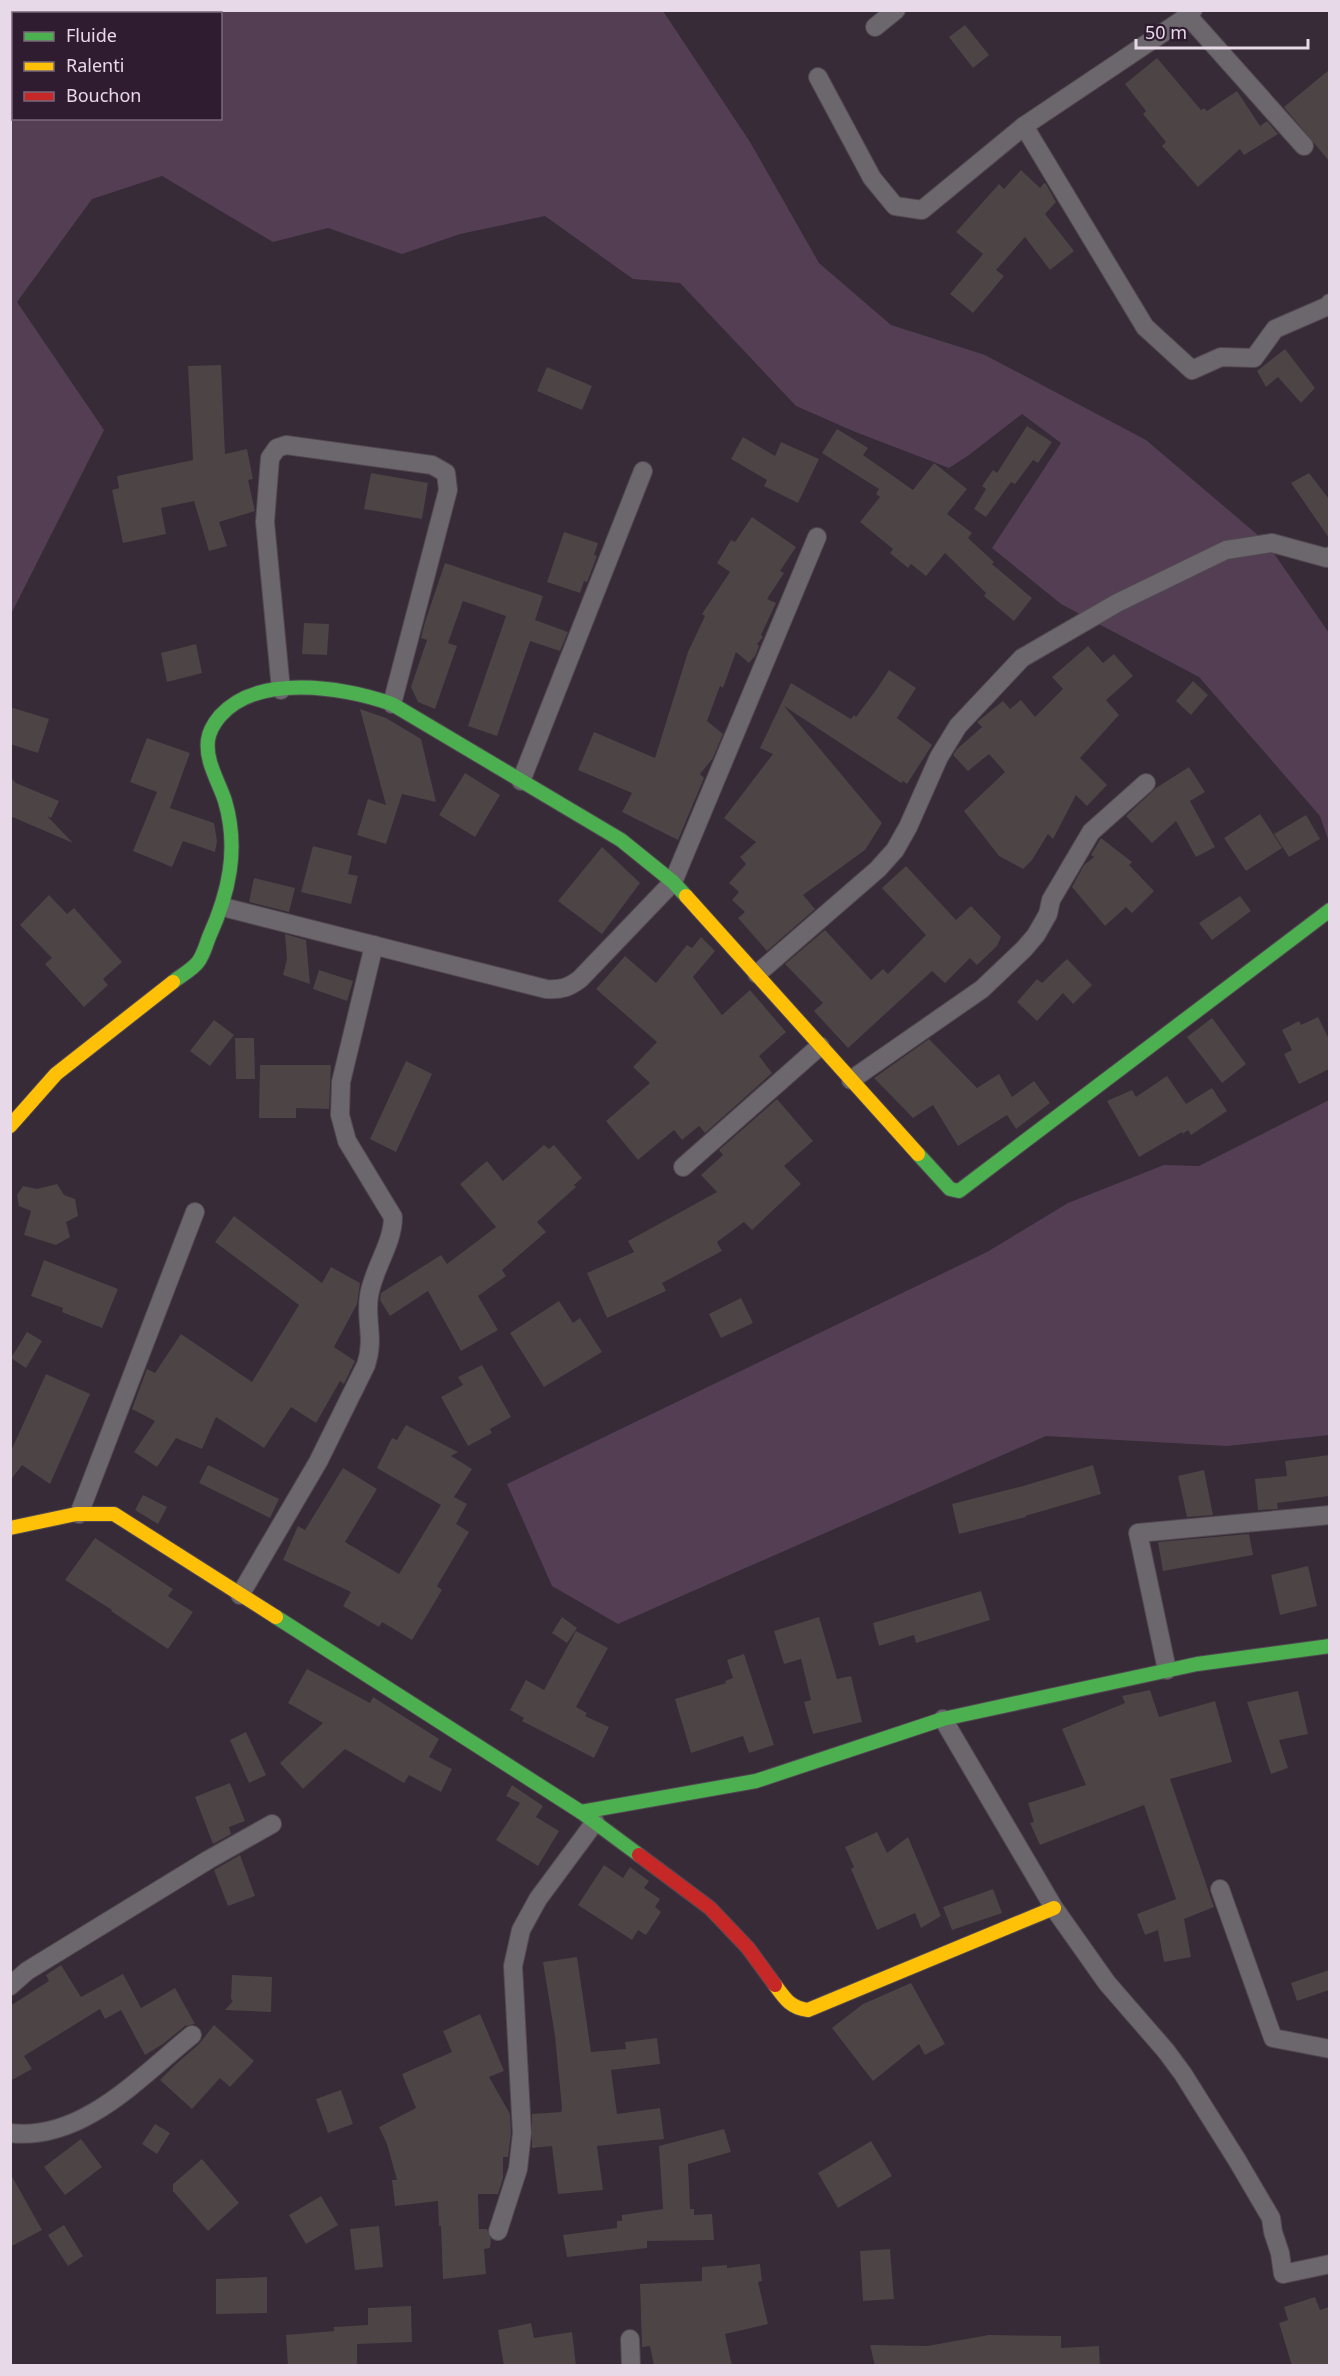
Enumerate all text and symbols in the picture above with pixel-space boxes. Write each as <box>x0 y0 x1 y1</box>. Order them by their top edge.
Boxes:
legend <box>12 12 222 120</box>
scale bar <box>1136 12 1308 50</box>
text: 50 m <box>1145 20 1187 44</box>
text: Fluide <box>66 23 117 47</box>
text: Ralenti <box>66 53 124 77</box>
text: Bouchon <box>66 83 142 107</box>

